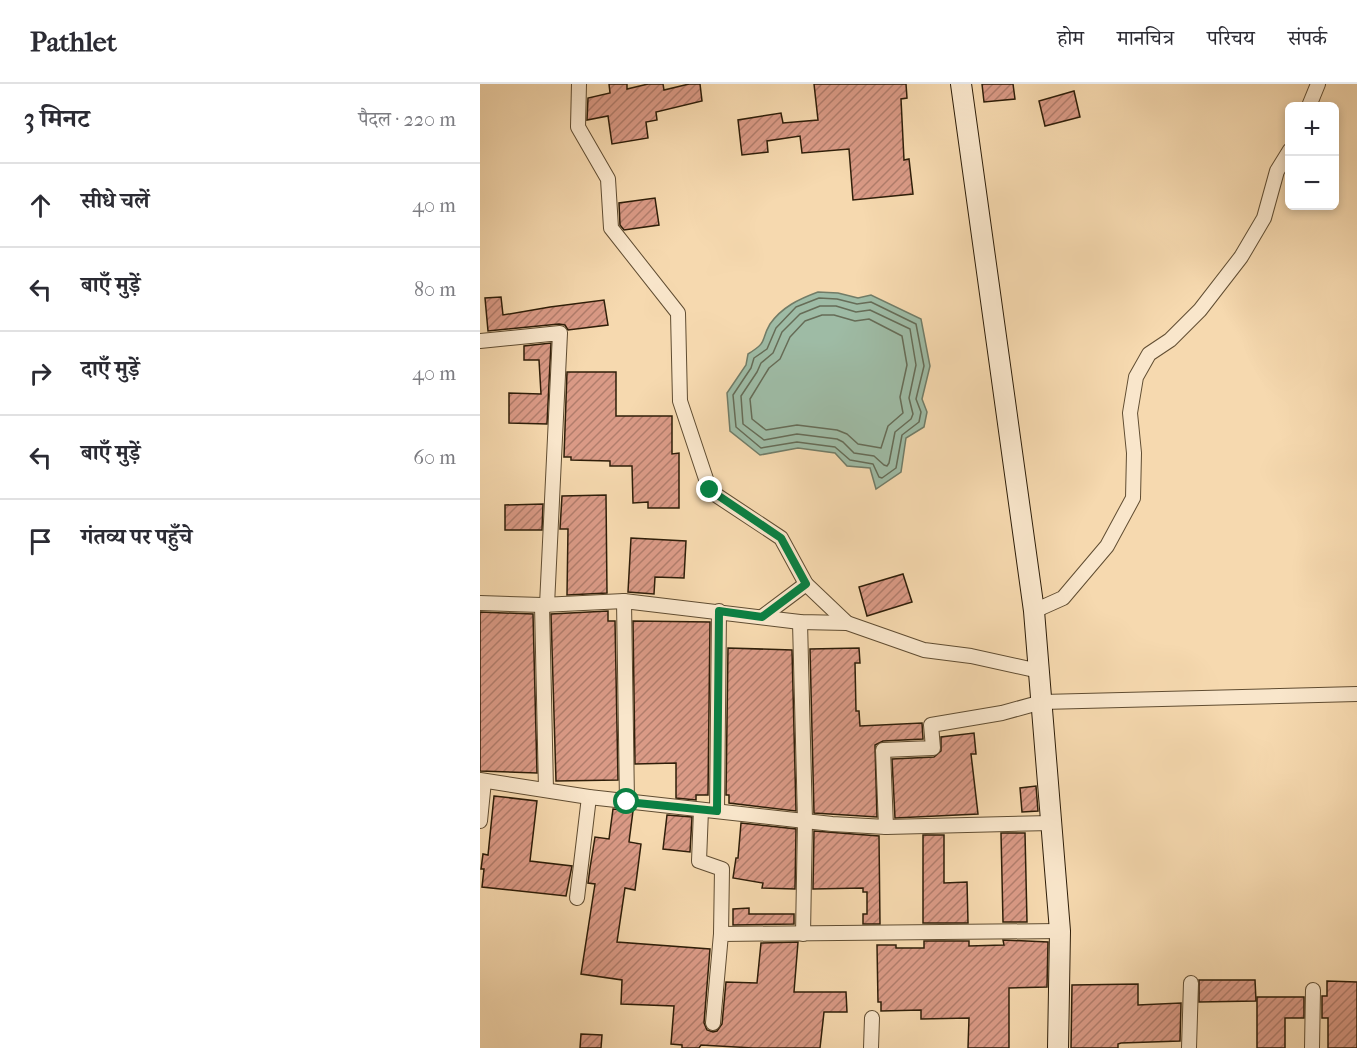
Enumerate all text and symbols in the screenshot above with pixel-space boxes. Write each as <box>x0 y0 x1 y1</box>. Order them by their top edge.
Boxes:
text: Pathlet <box>30 25 117 58</box>
text: होम <box>1057 26 1084 50</box>
text: मानचित्र <box>1117 26 1174 50</box>
text: परिचय <box>1207 26 1255 50</box>
text: संपर्क <box>1288 26 1327 50</box>
map controls <box>1285 102 1339 210</box>
button: + <box>1285 102 1339 156</box>
text: 3 मिनट <box>24 103 90 134</box>
text: पैदल · 220 m <box>358 108 456 131</box>
button: − <box>1285 156 1339 210</box>
text: सीधे चलें <box>81 188 150 214</box>
icon: ahead <box>24 189 57 222</box>
text: 40 m <box>412 194 456 217</box>
text: बाएँ मुड़ें <box>81 272 140 298</box>
icon: left <box>24 273 57 306</box>
text: 80 m <box>414 278 456 301</box>
text: दाएँ मुड़ें <box>81 356 140 382</box>
icon: right <box>24 357 57 390</box>
text: 40 m <box>412 362 456 385</box>
text: बाएँ मुड़ें <box>81 440 140 466</box>
icon: left <box>24 441 57 474</box>
text: 60 m <box>413 446 456 469</box>
route end <box>696 476 722 502</box>
text: गंतव्य पर पहुँचे <box>81 524 192 550</box>
icon: arrive <box>24 525 57 558</box>
route start <box>613 788 639 814</box>

